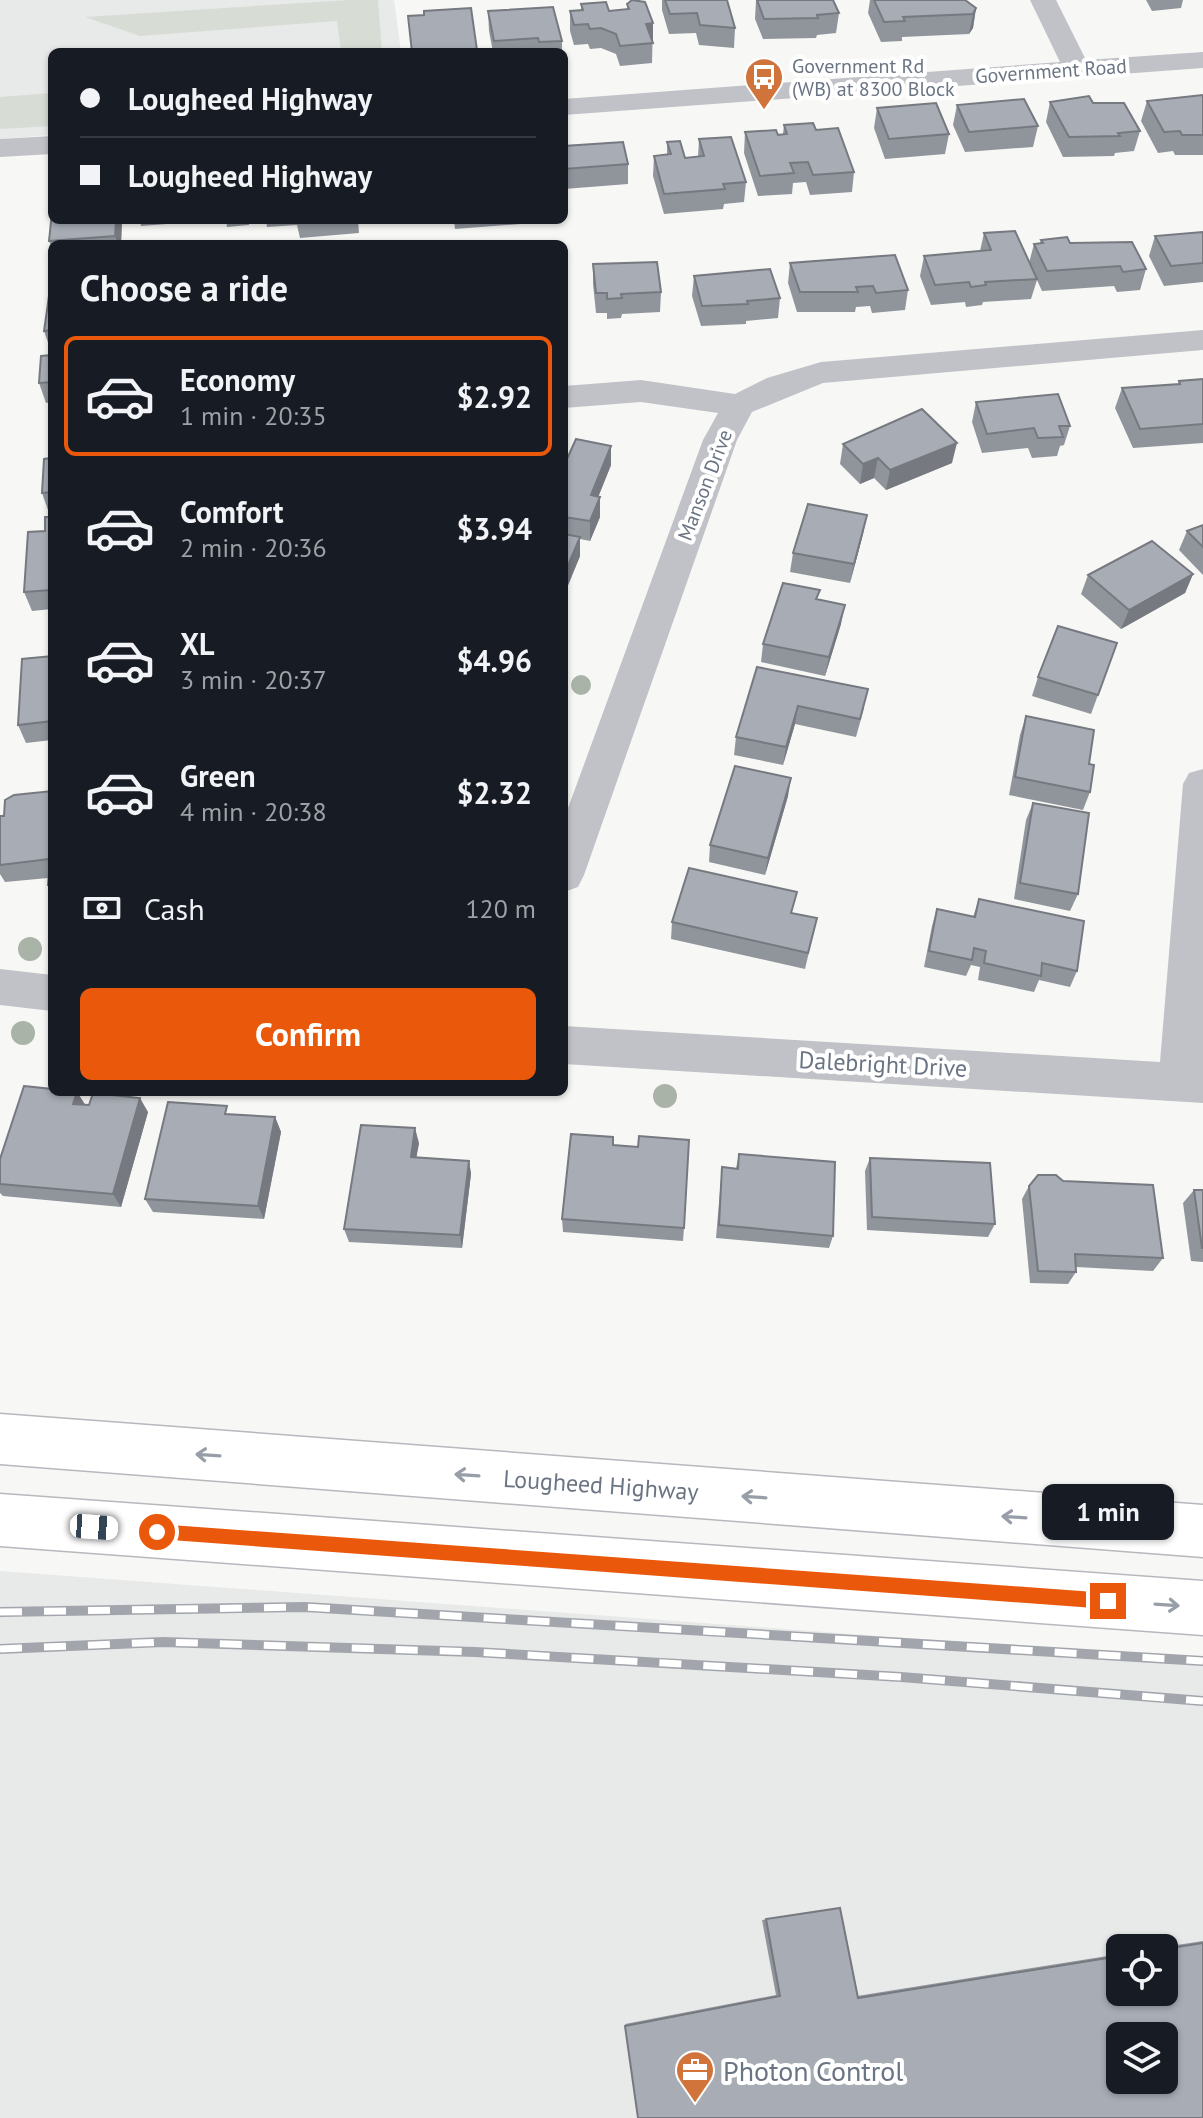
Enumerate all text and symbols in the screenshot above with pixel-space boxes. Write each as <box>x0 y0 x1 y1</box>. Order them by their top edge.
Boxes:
place label: Government Rd (WB) at 8300 Block <box>792 53 955 102</box>
street label: Government Road <box>974 53 1128 89</box>
bus stop icon: Government Rd (WB) at 8300 Block <box>743 56 785 111</box>
text: Lougheed Highway <box>128 79 372 118</box>
text: Lougheed Highway <box>128 156 372 195</box>
text: Choose a ride <box>80 264 288 311</box>
icon: car <box>84 360 156 432</box>
text: Economy <box>180 360 295 399</box>
text: $2.92 <box>457 377 532 416</box>
text: 1 min · 20:35 <box>180 399 327 432</box>
street label: Manson Drive <box>672 426 738 544</box>
icon: car <box>84 492 156 564</box>
text: Comfort <box>180 492 283 531</box>
text: $3.94 <box>457 509 532 548</box>
text: 2 min · 20:36 <box>180 531 327 564</box>
icon: car <box>84 624 156 696</box>
text: XL <box>180 624 214 663</box>
text: $4.96 <box>457 641 532 680</box>
text: 3 min · 20:37 <box>180 663 327 696</box>
icon: car <box>84 756 156 828</box>
text: Green <box>180 756 255 795</box>
text: $2.32 <box>457 773 532 812</box>
text: 4 min · 20:38 <box>180 795 327 828</box>
icon: cash <box>80 886 124 930</box>
text: Cash <box>144 889 205 928</box>
text: 120 m <box>465 892 536 925</box>
button: Confirm <box>80 988 536 1080</box>
street label: Dalebright Drive <box>798 1044 968 1084</box>
one-way arrow <box>195 1447 222 1462</box>
street label: Lougheed Highway <box>502 1463 700 1507</box>
one-way arrow <box>454 1467 481 1482</box>
callout: 1 min <box>1042 1485 1174 1541</box>
one-way arrow <box>741 1489 768 1504</box>
text: 1 min <box>1076 1495 1140 1528</box>
one-way arrow <box>1001 1509 1028 1524</box>
car <box>69 1513 119 1541</box>
route start <box>139 1514 175 1550</box>
route end <box>1090 1583 1126 1619</box>
one-way arrow <box>1153 1598 1180 1613</box>
map controls <box>1106 1934 1178 2094</box>
button: locate <box>1106 1934 1178 2006</box>
button: layers <box>1106 2022 1178 2094</box>
office icon: Photon Control <box>674 2049 716 2104</box>
place label: Photon Control <box>723 2052 904 2089</box>

